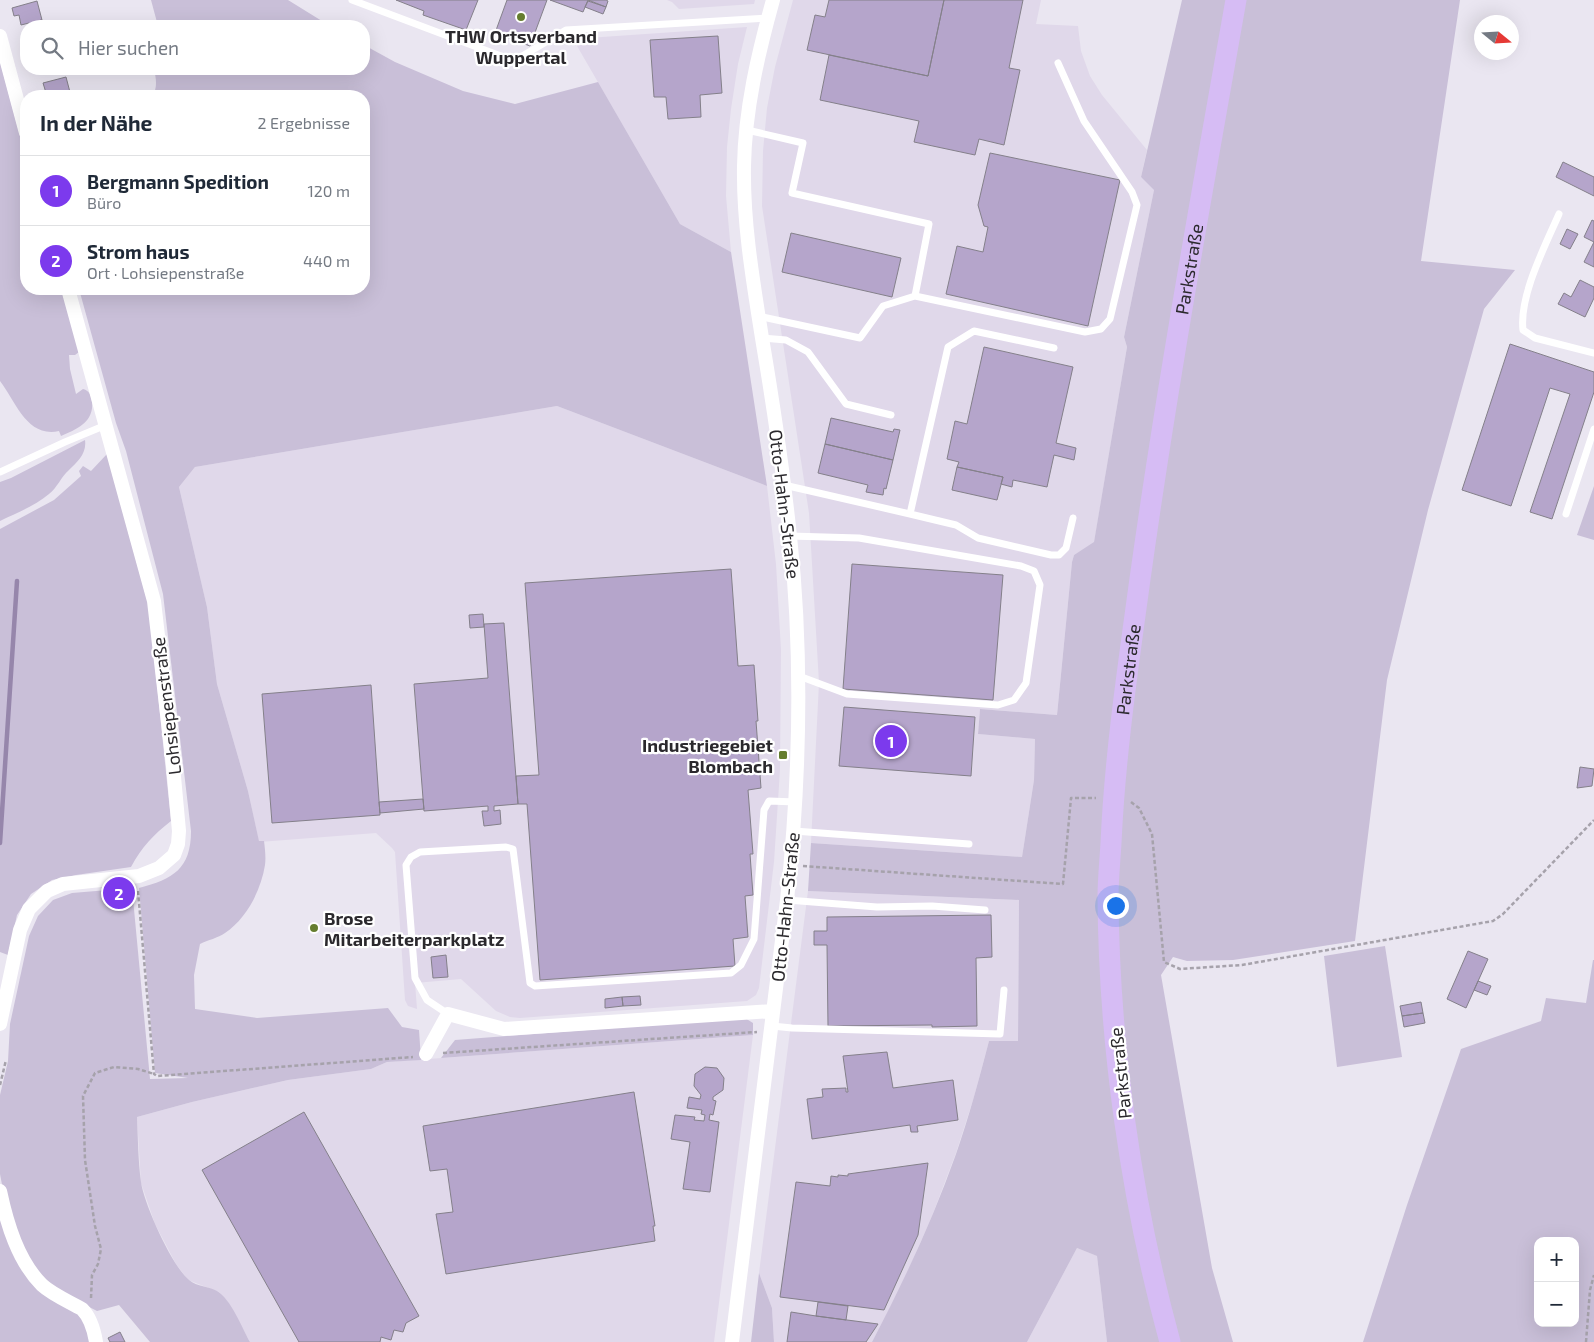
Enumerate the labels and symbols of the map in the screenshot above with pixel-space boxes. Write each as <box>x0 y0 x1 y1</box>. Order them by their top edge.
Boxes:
marker: THW Ortsverband Wuppertal <box>515 11 527 23</box>
north arrow <box>1474 15 1519 60</box>
place label: THW Ortsverband Wuppertal <box>445 25 597 68</box>
street label: Parkstraße <box>1170 222 1207 316</box>
street label: Otto-Hahn-Straße <box>765 428 805 580</box>
street label: Parkstraße <box>1111 622 1145 716</box>
street label: Lohsiepenstraße <box>147 636 185 776</box>
pin: 1 <box>875 722 907 760</box>
place label: Industriegebiet Blombach <box>642 734 774 777</box>
marker: Industriegebiet Blombach <box>777 749 789 761</box>
street label: Otto-Hahn-Straße <box>766 831 804 983</box>
pin: 2 <box>103 874 135 912</box>
your location <box>1103 893 1129 919</box>
place label: Brose Mitarbeiterparkplatz <box>324 907 504 950</box>
marker: Brose Mitarbeiterparkplatz <box>308 922 320 934</box>
street label: Parkstraße <box>1104 1026 1136 1120</box>

